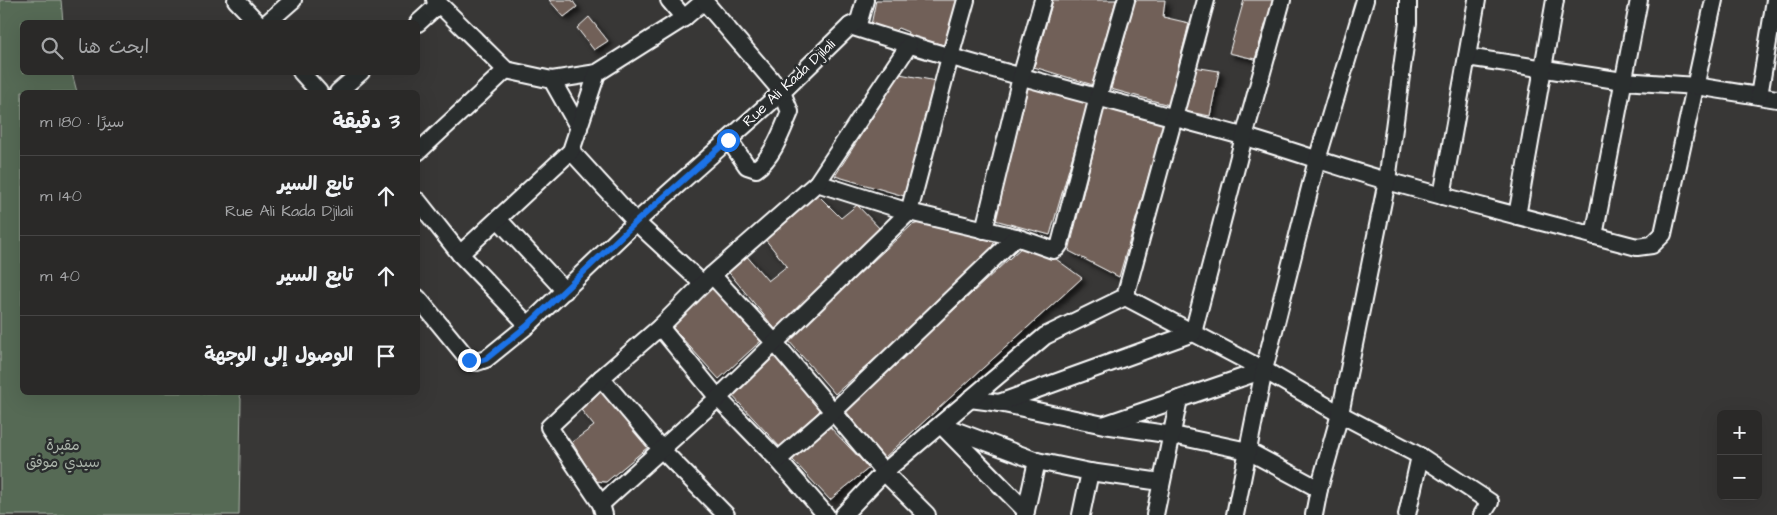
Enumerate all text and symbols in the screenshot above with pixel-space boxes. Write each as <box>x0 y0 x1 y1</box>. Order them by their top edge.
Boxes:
search box <box>20 20 420 75</box>
icon: search <box>38 34 66 62</box>
text: ابحث هنا <box>78 34 149 61</box>
street label: Rue Ali Kada Djilali <box>738 34 841 132</box>
text: 3 دقيقة <box>332 107 400 136</box>
text: سيرًا · 180 m <box>40 111 124 133</box>
route start <box>717 129 740 152</box>
text: تابع السير <box>278 171 353 198</box>
icon: ahead <box>372 182 400 210</box>
text: 140 m <box>40 185 82 207</box>
text: Rue Ali Kada Djilali <box>225 200 353 222</box>
text: تابع السير <box>278 262 353 289</box>
icon: ahead <box>372 262 400 290</box>
text: 40 m <box>40 265 80 287</box>
text: الوصول إلى الوجهة <box>204 342 353 369</box>
icon: arrive <box>372 342 400 370</box>
route end <box>458 349 481 372</box>
map controls <box>1717 410 1762 500</box>
button: + <box>1717 410 1762 455</box>
park label: مقبرة سيدي موفق <box>26 435 100 473</box>
button: − <box>1717 455 1762 500</box>

